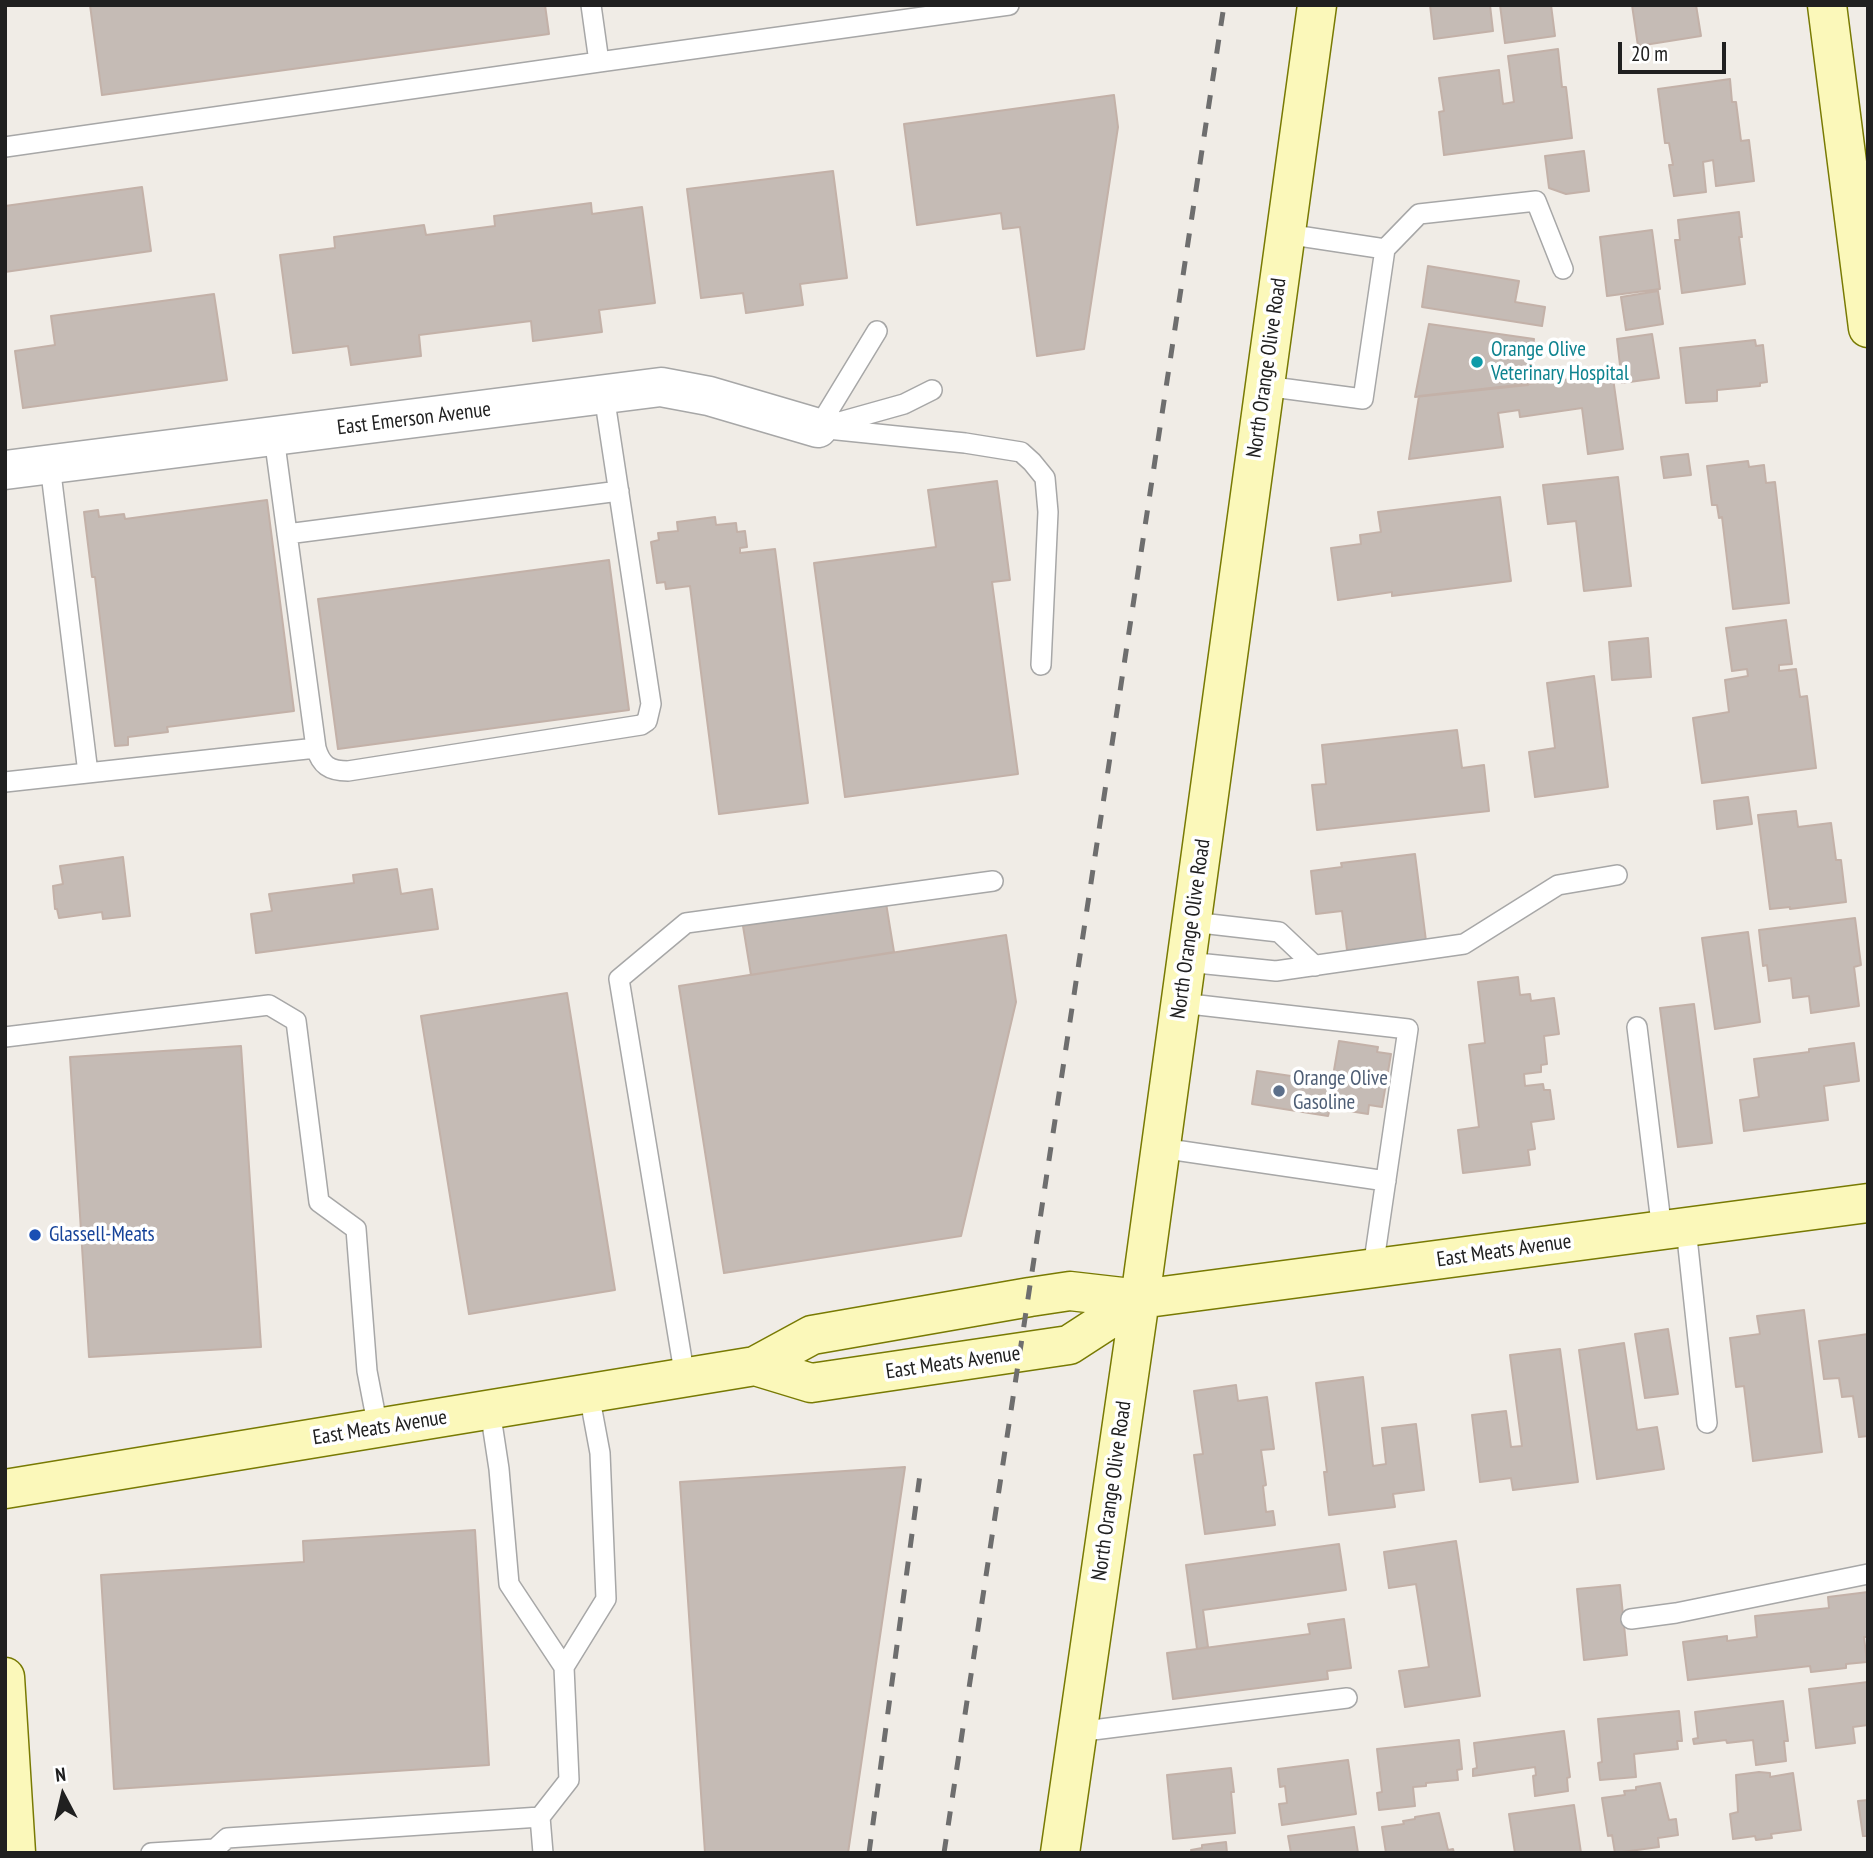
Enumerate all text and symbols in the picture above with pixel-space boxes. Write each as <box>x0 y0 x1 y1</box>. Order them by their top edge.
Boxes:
scale bar <box>1621 28 1730 72</box>
text: 20 m <box>1631 40 1668 67</box>
street label: North Orange Olive Road <box>1242 276 1292 460</box>
place label: Orange Olive Veterinary Hospital <box>1491 337 1629 387</box>
marker: Orange Olive Veterinary Hospital <box>1469 354 1485 370</box>
street label: East Emerson Avenue <box>336 397 492 441</box>
street label: North Orange Olive Road <box>1166 837 1216 1021</box>
place label: Orange Olive Gasoline <box>1293 1066 1388 1116</box>
marker: Orange Olive Gasoline <box>1271 1083 1287 1099</box>
place label: Glassell-Meats <box>49 1222 155 1248</box>
marker: Glassell-Meats <box>27 1227 43 1243</box>
street label: East Meats Avenue <box>1435 1229 1573 1273</box>
street label: East Meats Avenue <box>884 1341 1022 1385</box>
street label: North Orange Olive Road <box>1087 1399 1137 1583</box>
street label: East Meats Avenue <box>311 1405 449 1451</box>
north arrow <box>28 1760 98 1830</box>
text: N <box>54 1762 67 1787</box>

